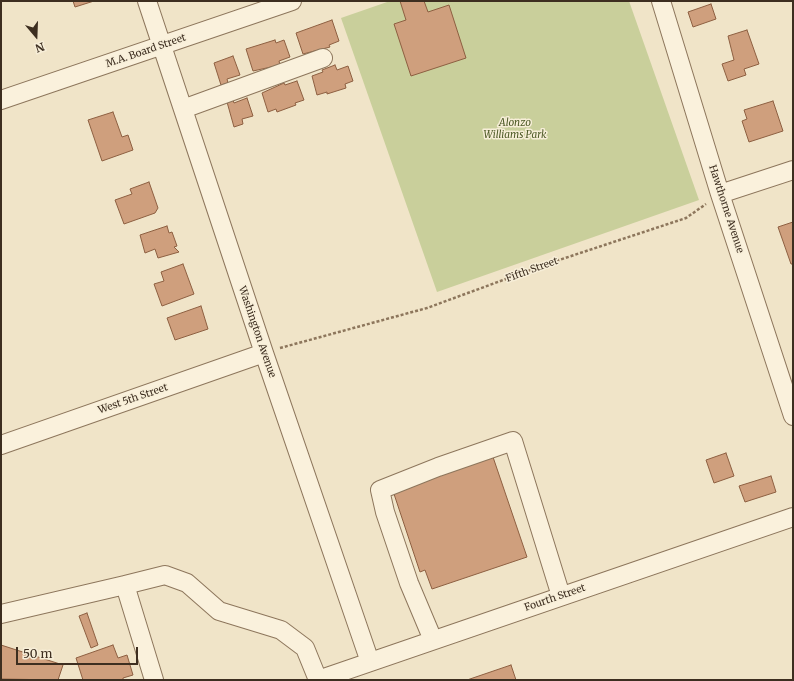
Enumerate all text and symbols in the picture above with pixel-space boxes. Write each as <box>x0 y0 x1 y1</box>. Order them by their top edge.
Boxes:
north arrow <box>16 16 56 56</box>
street label: M.A. Board Street <box>104 32 188 70</box>
text: N <box>34 39 46 55</box>
park label: Alonzo Williams Park <box>483 117 547 140</box>
street label: Hawthorne Avenue <box>706 163 746 255</box>
street label: Fifth Street <box>504 255 560 285</box>
street label: Washington Avenue <box>236 285 278 379</box>
street label: West 5th Street <box>97 381 169 417</box>
street label: Fourth Street <box>523 582 587 614</box>
scale bar <box>18 639 140 665</box>
text: 50 m <box>23 646 52 661</box>

